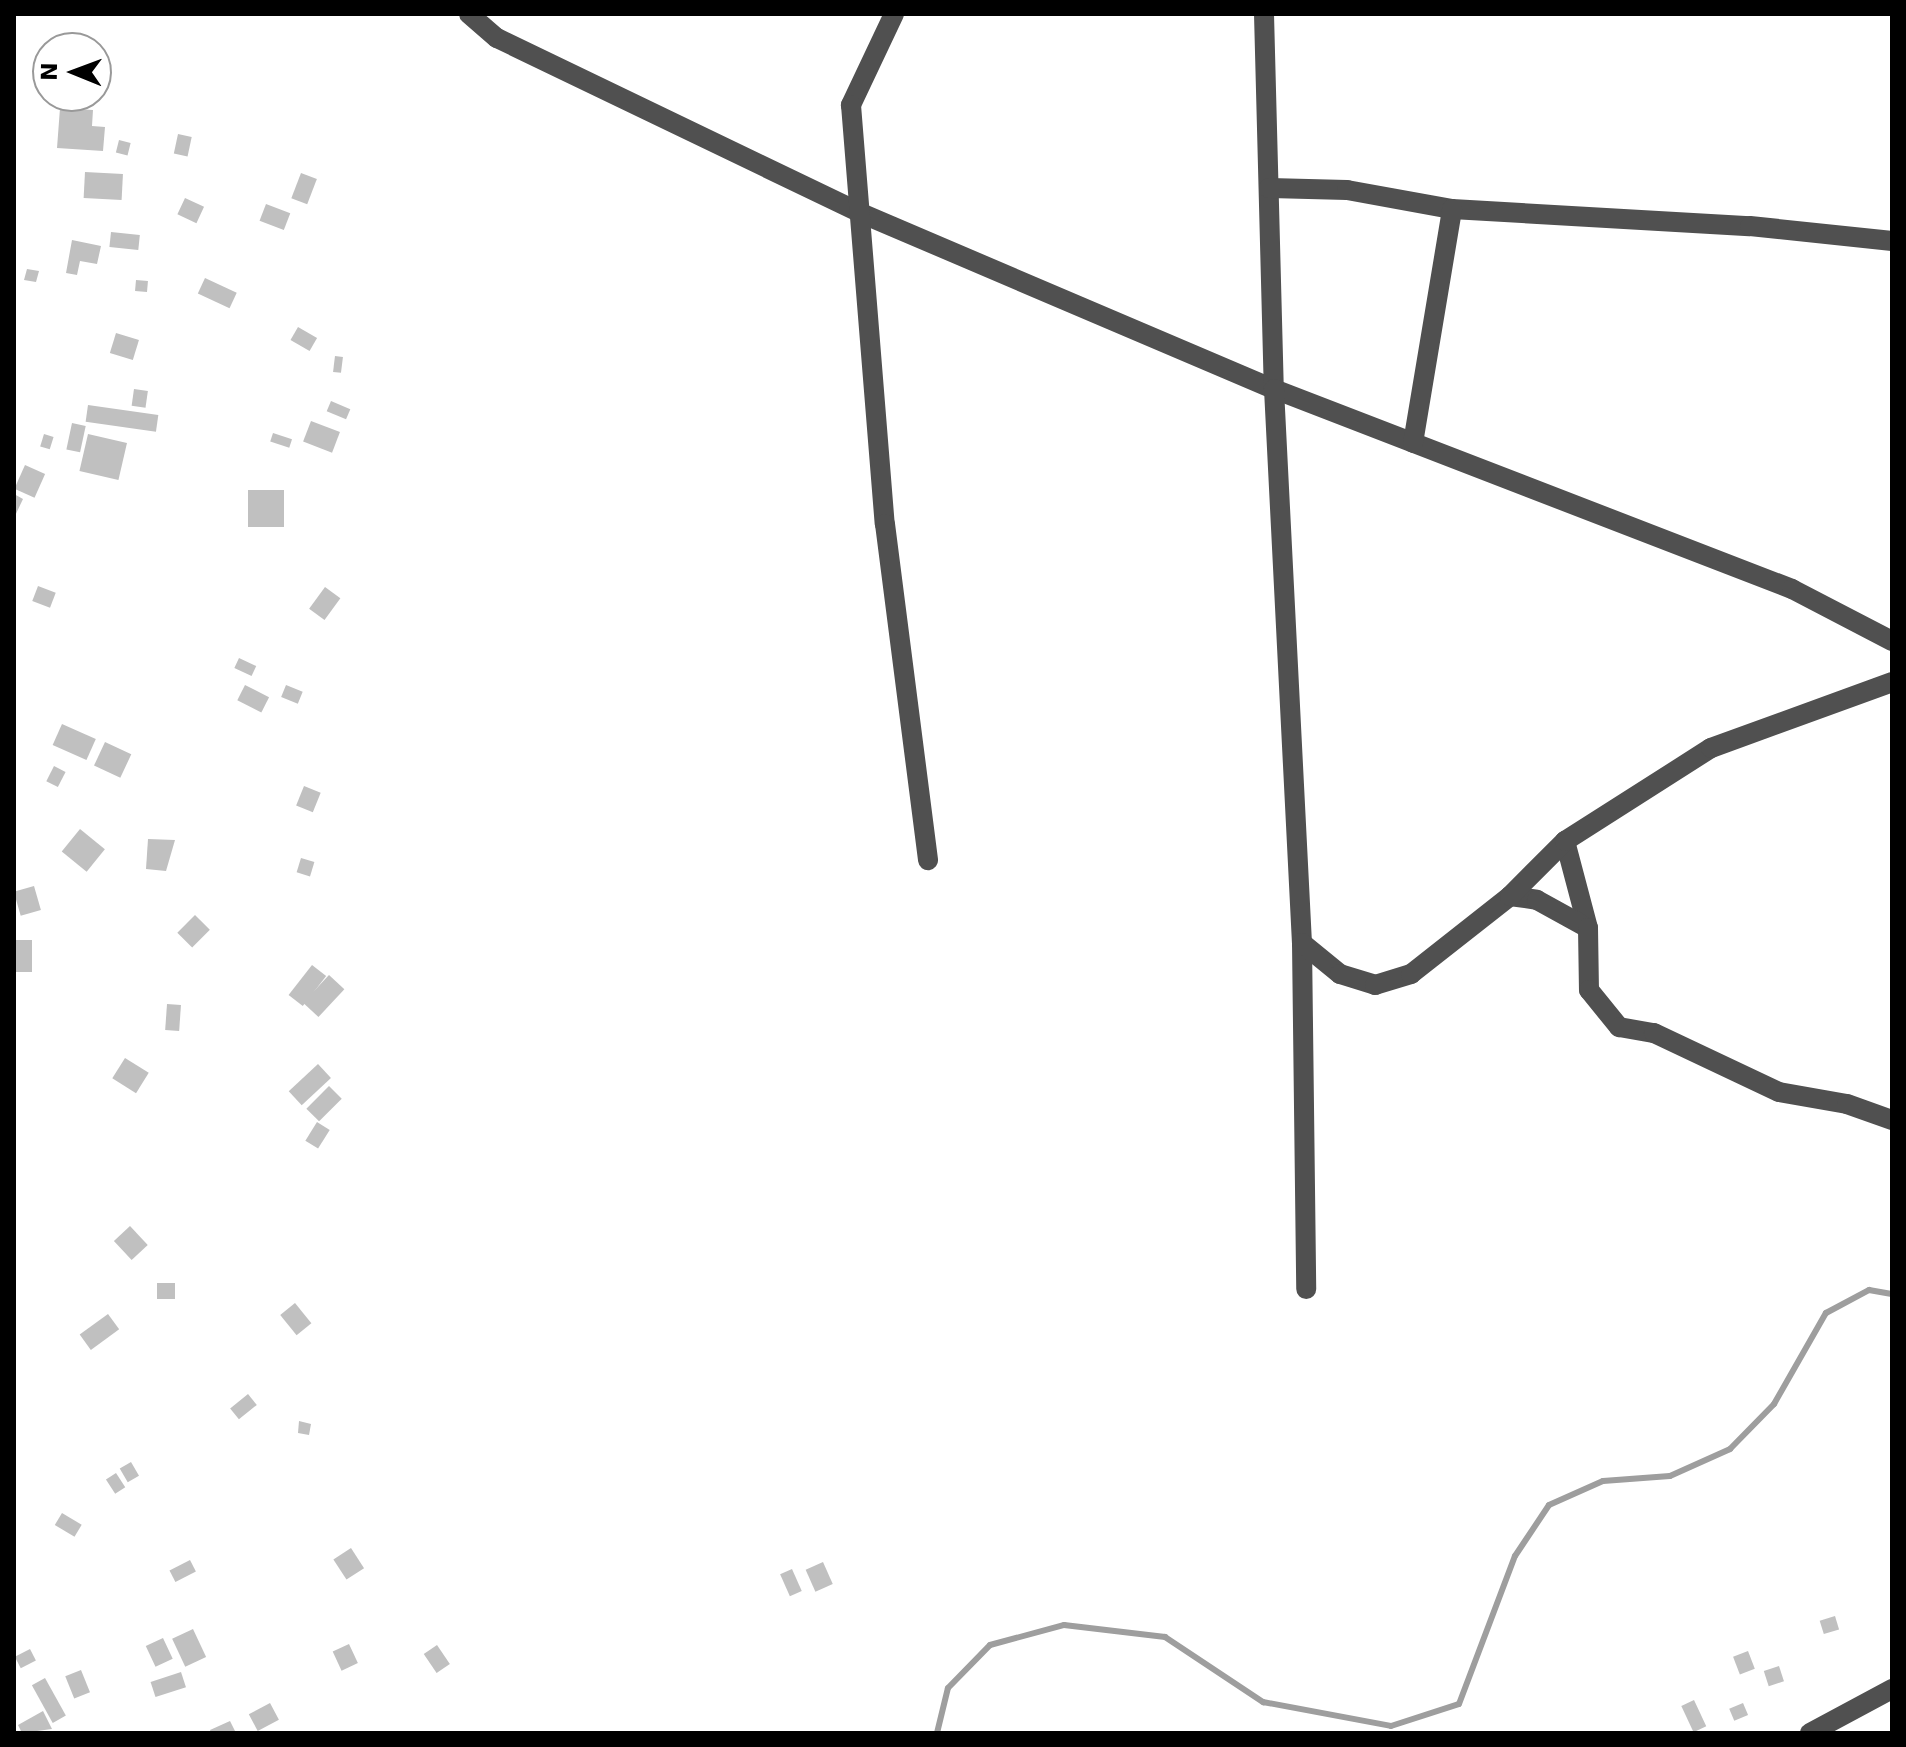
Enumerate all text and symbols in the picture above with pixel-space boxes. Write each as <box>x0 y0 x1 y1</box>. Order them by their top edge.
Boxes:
north arrow <box>32 32 112 112</box>
text: N <box>37 62 62 81</box>

